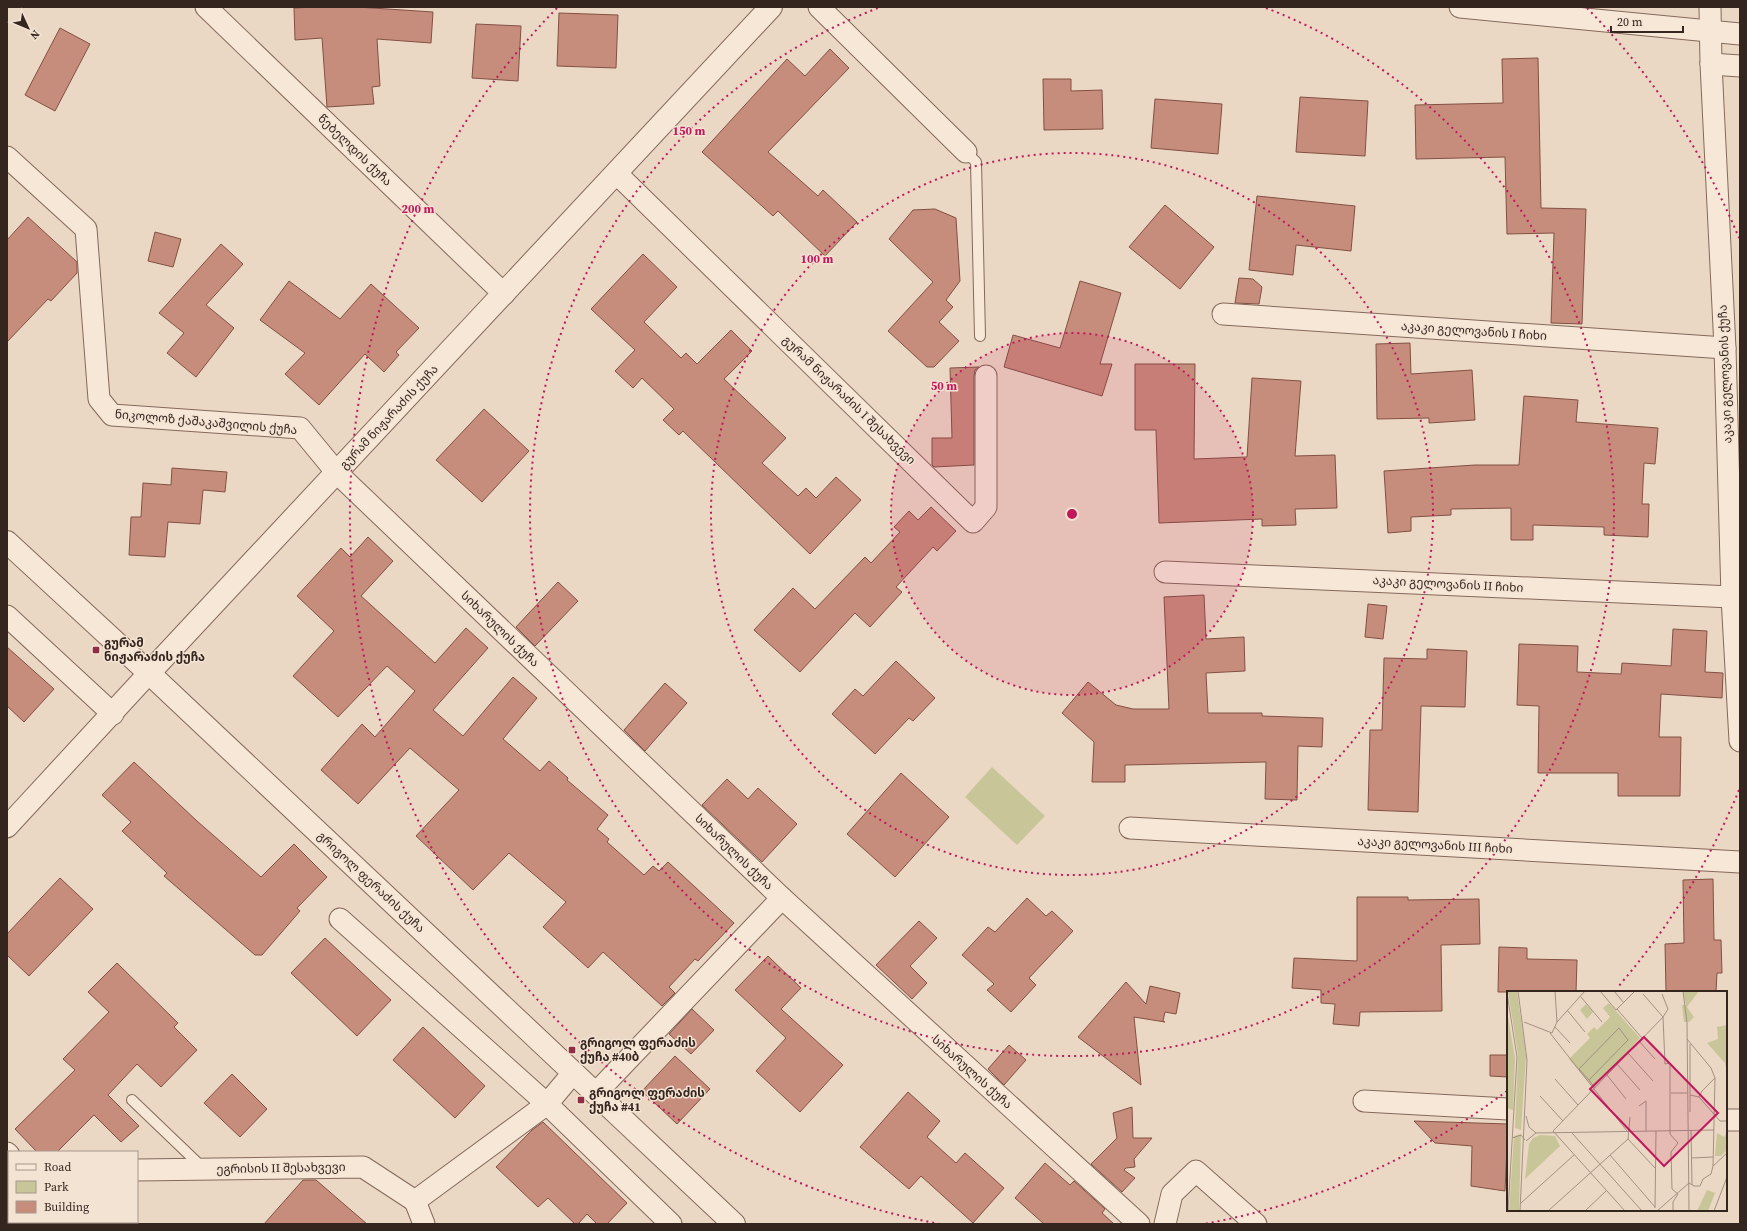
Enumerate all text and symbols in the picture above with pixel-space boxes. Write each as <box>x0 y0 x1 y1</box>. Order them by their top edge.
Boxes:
north arrow <box>8 8 48 48</box>
scale bar <box>1611 8 1683 34</box>
text: 20 m <box>1617 14 1643 30</box>
text: N <box>27 27 43 43</box>
street label: წებელდის ქუჩა <box>315 111 395 189</box>
text: 150 m <box>673 123 706 139</box>
text: 200 m <box>402 201 435 217</box>
text: 100 m <box>801 251 834 267</box>
street label: აკაკი გელოვანის ქუჩა <box>1715 304 1735 444</box>
street label: აკაკი გელოვანის I ჩიხი <box>1400 318 1548 344</box>
street label: გურამ ნიჟარაძის I შესახვევი <box>779 332 919 468</box>
street label: გურამ ნიჟარაძის ქუჩა <box>336 361 442 473</box>
text: 50 m <box>931 378 957 394</box>
street label: ნიკოლოზ ქაშაკაშვილის ქუჩა <box>114 406 298 438</box>
centre of rings <box>1065 507 1079 521</box>
street label: აკაკი გელოვანის II ჩიხი <box>1372 572 1524 596</box>
street label: სიხარულის ქუჩა <box>457 588 543 670</box>
place label: გურამ ნიჟარაძის ქუჩა <box>104 635 205 665</box>
marker: გურამ ნიჟარაძის ქუჩა <box>91 645 101 655</box>
street label: სიხარულის ქუჩა <box>691 811 777 893</box>
street label: გრიგოლ ფერაძის ქუჩა <box>314 828 428 936</box>
street label: აკაკი გელოვანის III ჩიხი <box>1357 833 1513 857</box>
inset map <box>1507 991 1727 1211</box>
street label: სიხარულის ქუჩა <box>928 1032 1016 1112</box>
place label: გრიგოლ ფერაძის ქუჩა #40ბ <box>580 1035 696 1065</box>
marker: გრიგოლ ფერაძის ქუჩა #40ბ <box>567 1045 577 1055</box>
place label: გრიგოლ ფერაძის ქუჩა #41 <box>589 1085 705 1115</box>
marker: გრიგოლ ფერაძის ქუჩა #41 <box>576 1095 586 1105</box>
legend <box>8 1151 138 1223</box>
text: Road <box>44 1159 71 1175</box>
street label: ეგრისის II შესახვევი <box>216 1159 346 1177</box>
text: Park <box>44 1179 69 1195</box>
text: Building <box>44 1199 89 1215</box>

